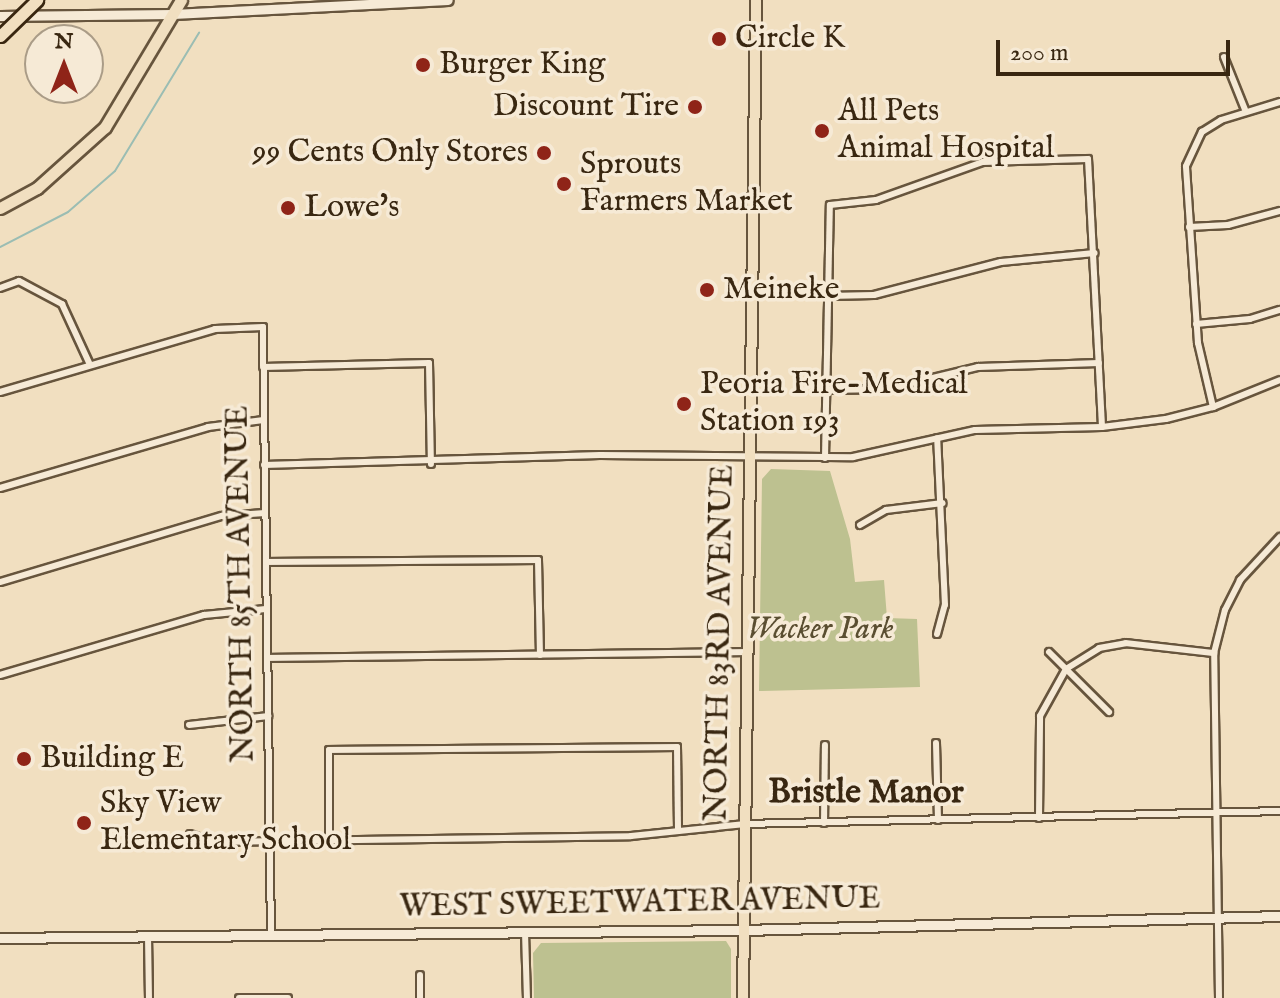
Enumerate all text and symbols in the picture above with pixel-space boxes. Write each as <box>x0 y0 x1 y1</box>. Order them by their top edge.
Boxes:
place label: Circle K <box>735 20 845 58</box>
north arrow <box>24 24 104 104</box>
scale bar <box>1000 24 1234 74</box>
text: N <box>54 28 74 56</box>
marker: Circle K <box>710 30 728 48</box>
text: 200 m <box>1010 38 1069 69</box>
place label: Burger King <box>439 46 605 84</box>
marker: Burger King <box>414 56 432 74</box>
place label: Discount Tire <box>493 88 679 126</box>
place label: All Pets Animal Hospital <box>838 94 1054 169</box>
marker: Discount Tire <box>686 98 704 116</box>
marker: All Pets Animal Hospital <box>813 122 831 140</box>
place label: 99 Cents Only Stores <box>253 134 528 172</box>
marker: 99 Cents Only Stores <box>535 144 553 162</box>
place label: Sprouts Farmers Market <box>580 147 793 222</box>
marker: Sprouts Farmers Market <box>555 175 573 193</box>
place label: Lowe's <box>304 189 399 227</box>
marker: Lowe's <box>279 199 297 217</box>
place label: Meineke <box>723 271 839 309</box>
marker: Meineke <box>698 281 716 299</box>
place label: Peoria Fire-Medical Station 193 <box>700 367 968 442</box>
marker: Peoria Fire-Medical Station 193 <box>675 395 693 413</box>
street label: NORTH 85TH AVENUE <box>220 405 264 763</box>
street label: NORTH 83RD AVENUE <box>699 464 743 822</box>
park label: Wacker Park <box>746 611 894 649</box>
place label: Building E <box>40 740 184 778</box>
marker: Building E <box>15 750 33 768</box>
district label: Bristle Manor <box>768 773 964 813</box>
place label: Sky View Elementary School <box>100 786 351 861</box>
marker: Sky View Elementary School <box>75 814 93 832</box>
street label: WEST SWEETWATER AVENUE <box>399 881 881 927</box>

